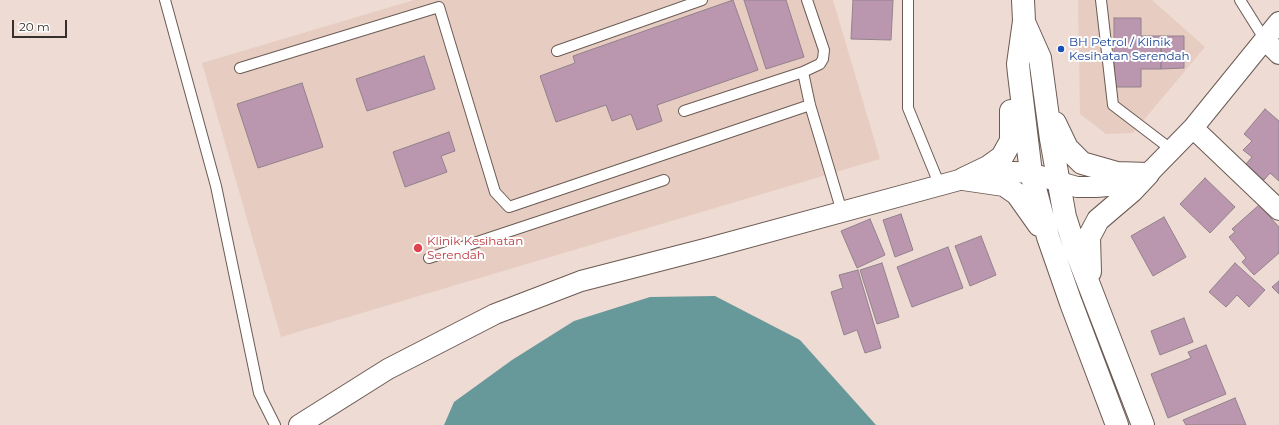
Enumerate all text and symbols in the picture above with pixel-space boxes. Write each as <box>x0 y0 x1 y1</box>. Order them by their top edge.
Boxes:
scale bar <box>14 12 69 38</box>
text: 20 m <box>19 19 50 34</box>
place label: BH Petrol / Klinik Kesihatan Serendah <box>1069 35 1190 63</box>
marker: BH Petrol / Klinik Kesihatan Serendah <box>1056 44 1066 54</box>
place label: Klinik Kesihatan Serendah <box>427 234 523 262</box>
marker: Klinik Kesihatan Serendah <box>412 242 424 254</box>

